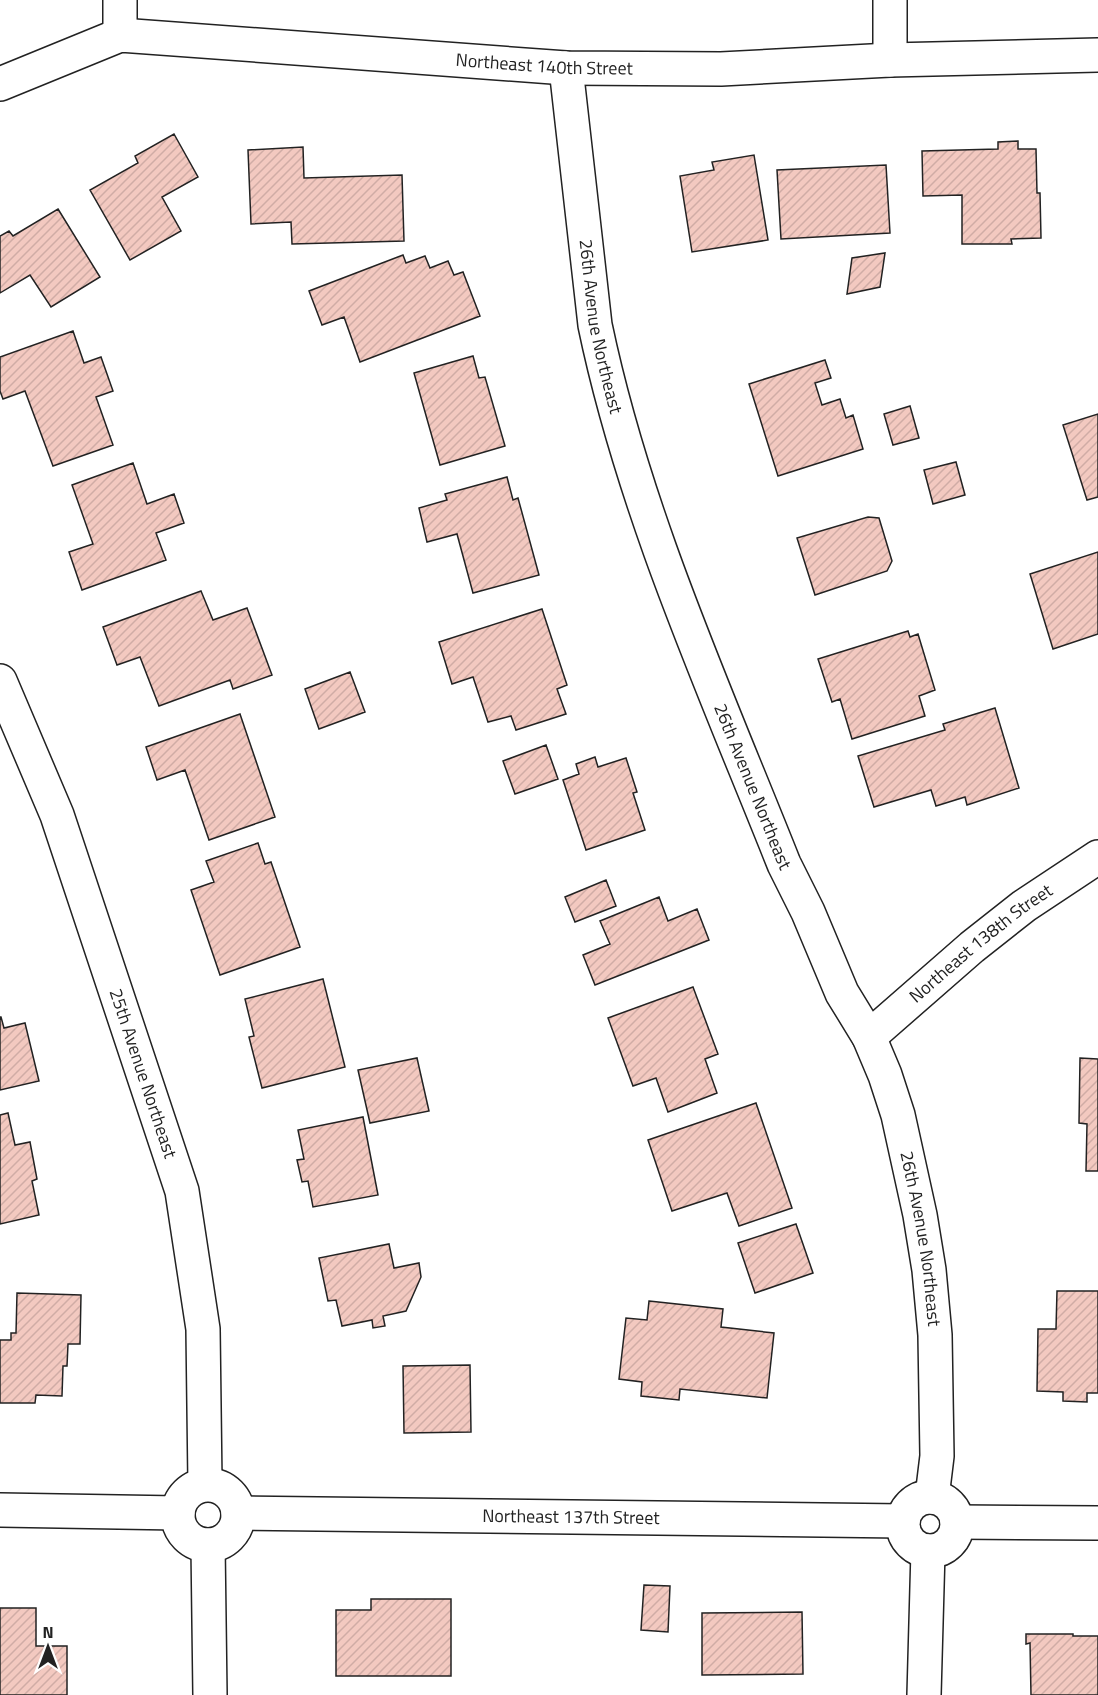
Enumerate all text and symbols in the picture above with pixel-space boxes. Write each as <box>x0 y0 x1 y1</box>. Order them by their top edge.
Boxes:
street label: Northeast 140th Street <box>455 46 634 81</box>
street label: 26th Avenue Northeast <box>572 238 630 417</box>
street label: 26th Avenue Northeast <box>707 699 799 875</box>
street label: Northeast 138th Street <box>903 876 1058 1009</box>
street label: 25th Avenue Northeast <box>103 985 184 1162</box>
street label: 26th Avenue Northeast <box>893 1149 948 1328</box>
street label: Northeast 137th Street <box>482 1502 660 1531</box>
north arrow <box>18 1617 78 1677</box>
text: N <box>42 1620 54 1644</box>

